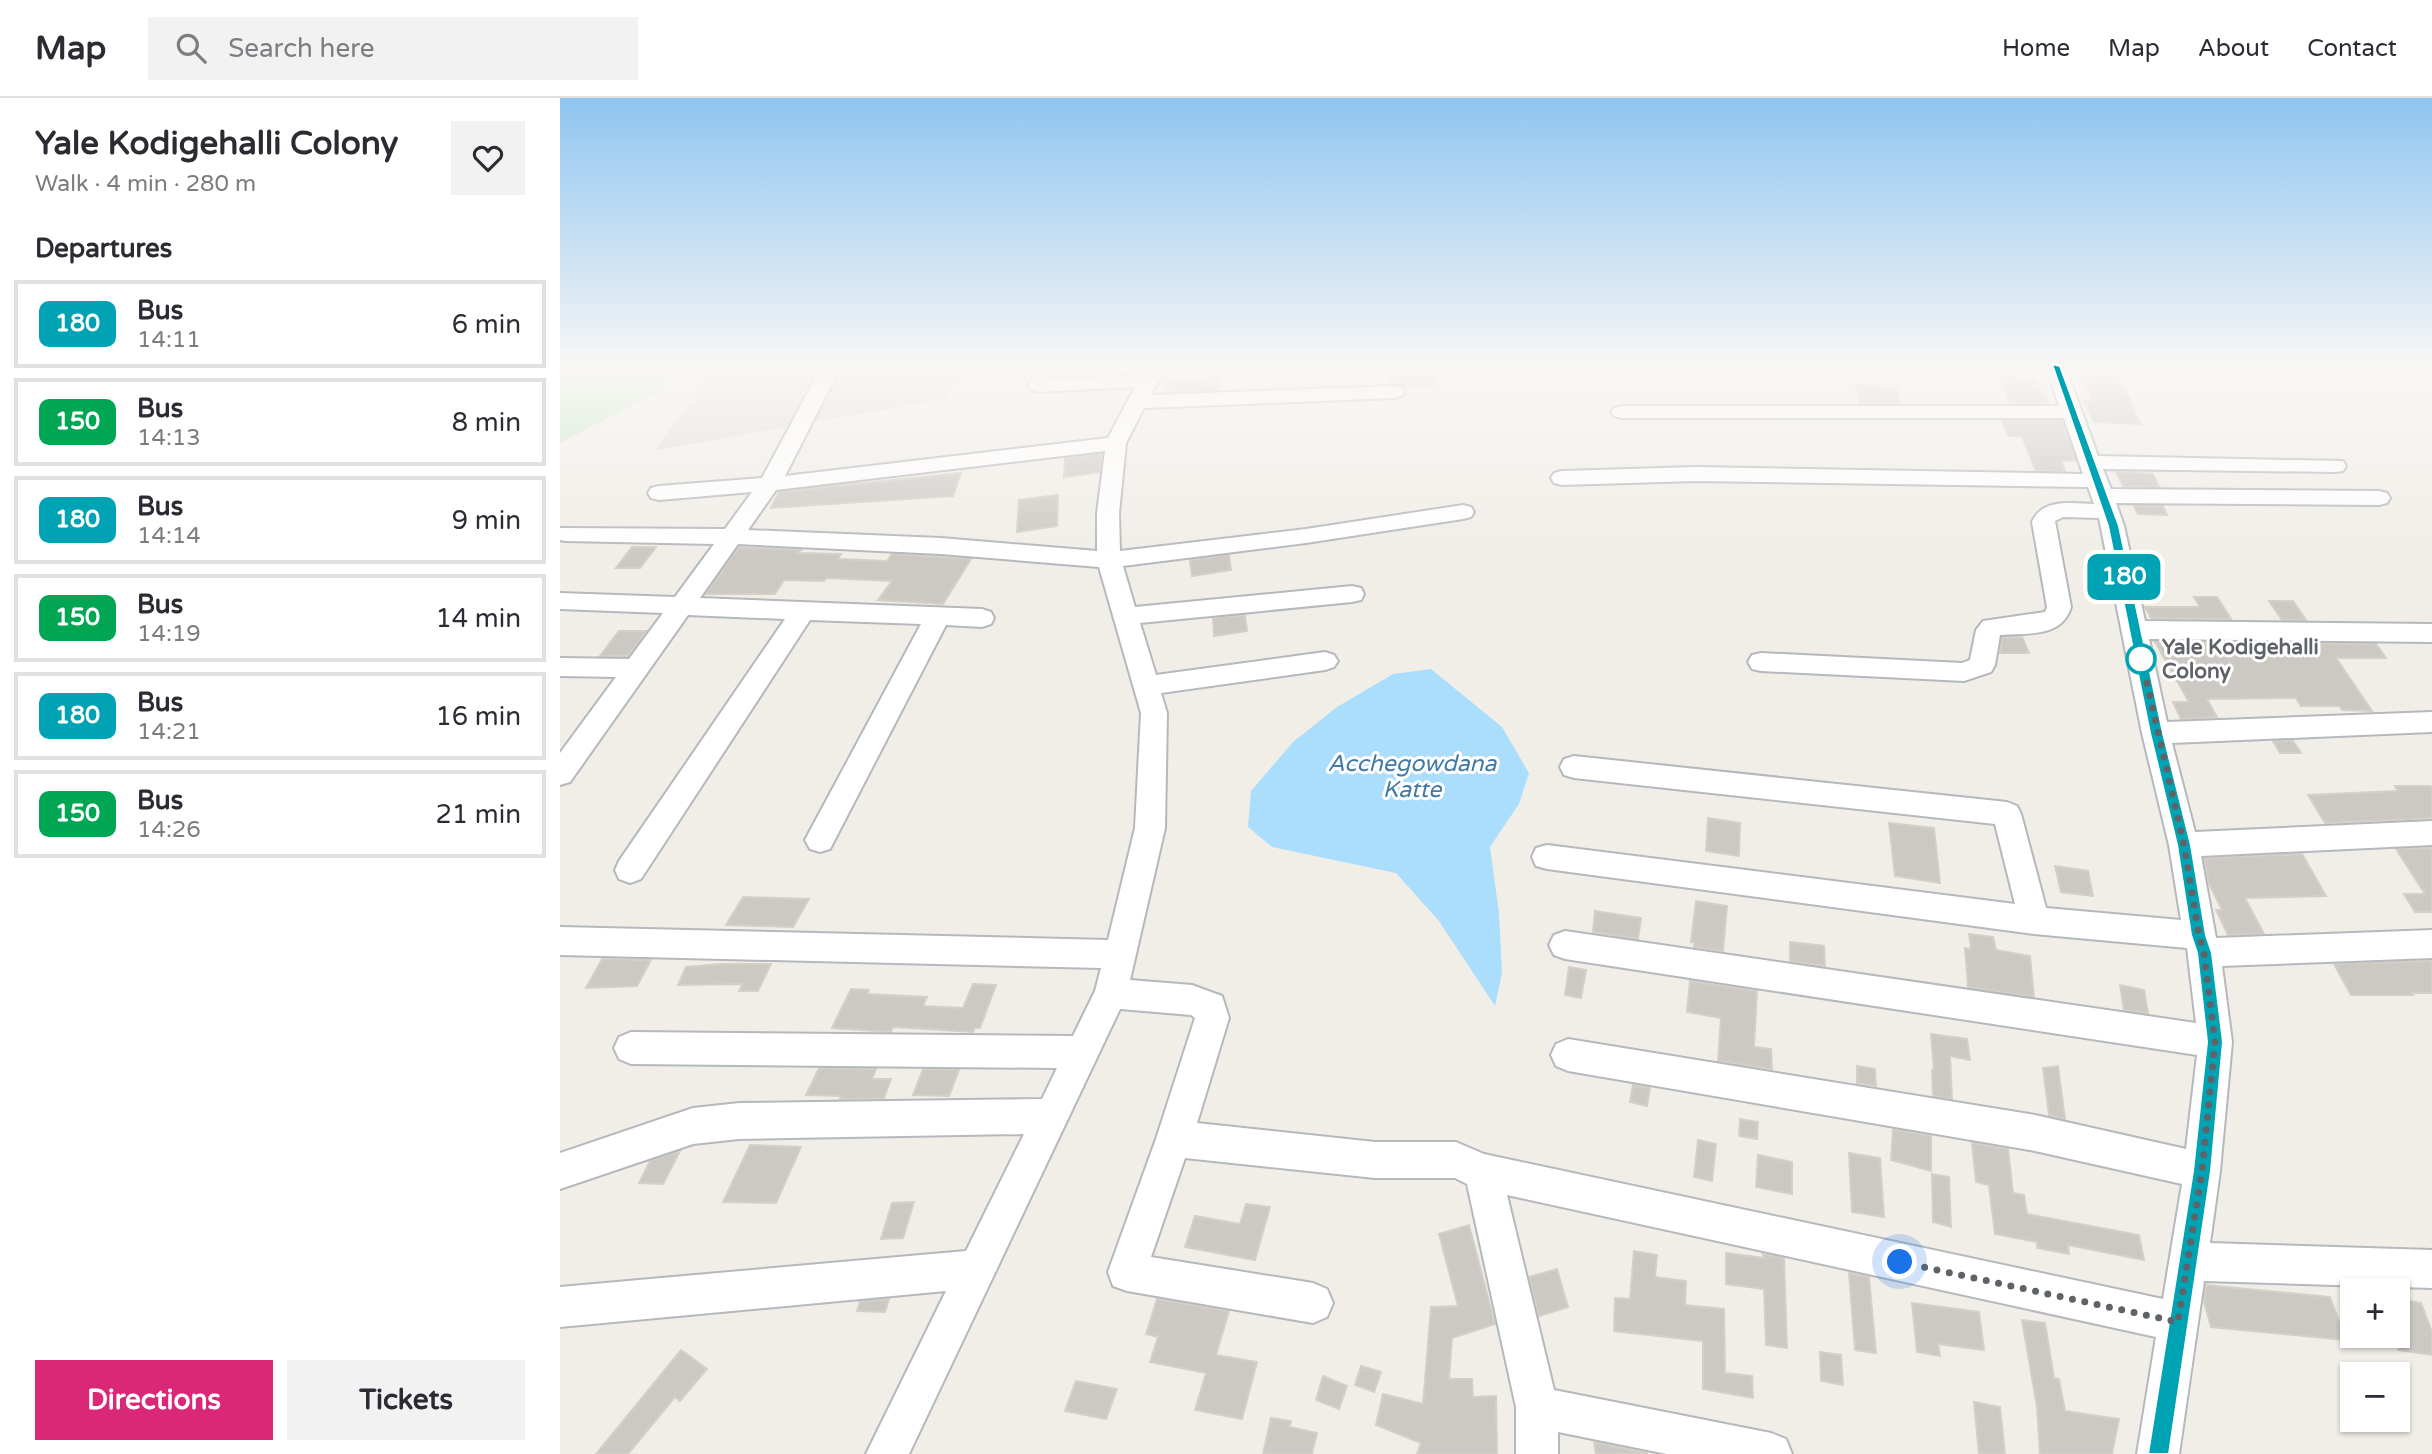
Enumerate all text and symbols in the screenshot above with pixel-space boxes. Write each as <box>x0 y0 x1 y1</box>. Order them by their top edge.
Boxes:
search box <box>148 17 638 80</box>
text: Map <box>35 29 106 68</box>
icon: search <box>172 29 210 67</box>
text: Search here <box>228 33 374 64</box>
text: Home <box>2002 34 2070 63</box>
text: Map <box>2108 34 2160 63</box>
text: About <box>2198 34 2269 63</box>
text: Contact <box>2307 34 2397 63</box>
button: heart <box>451 121 525 195</box>
text: Yale Kodigehalli Colony <box>35 124 398 163</box>
text: Walk · 4 min · 280 m <box>35 170 256 198</box>
text: Departures <box>35 233 172 264</box>
text: Bus <box>137 295 183 326</box>
text: 180 <box>55 309 100 338</box>
text: 6 min <box>452 309 521 340</box>
text: 14:11 <box>137 326 201 354</box>
text: Bus <box>137 393 183 424</box>
text: 150 <box>55 407 100 436</box>
text: 8 min <box>452 407 521 438</box>
text: 14:13 <box>137 424 201 452</box>
text: Bus <box>137 491 183 522</box>
text: 180 <box>55 505 100 534</box>
text: 9 min <box>452 505 521 536</box>
text: 14:14 <box>137 522 201 550</box>
line badge: 180 <box>2084 554 2164 600</box>
text: 180 <box>2101 562 2147 591</box>
text: Bus <box>137 589 183 620</box>
text: 150 <box>55 603 100 632</box>
text: 14 min <box>435 603 521 634</box>
text: 14:19 <box>137 620 201 648</box>
place label: Yale Kodigehalli Colony <box>2162 635 2319 684</box>
marker: Yale Kodigehalli Colony <box>2126 644 2156 674</box>
text: Bus <box>137 687 183 718</box>
text: 180 <box>55 701 100 730</box>
text: 16 min <box>435 701 521 732</box>
text: 14:21 <box>137 718 201 746</box>
water label: Acchegowdana Katte <box>1327 750 1498 804</box>
text: Bus <box>137 785 183 816</box>
text: 150 <box>55 799 100 828</box>
text: 21 min <box>435 799 521 830</box>
text: 14:26 <box>137 816 201 844</box>
your location <box>1882 1244 1917 1279</box>
map controls <box>2340 1278 2410 1432</box>
button: + <box>2340 1278 2410 1348</box>
button: Directions <box>35 1360 273 1440</box>
button: Tickets <box>287 1360 525 1440</box>
button: − <box>2340 1362 2410 1432</box>

